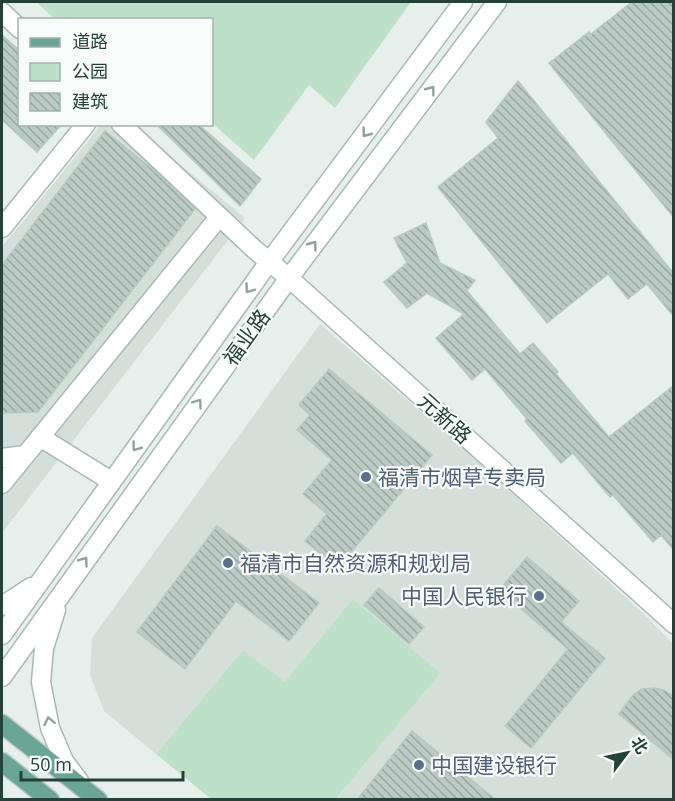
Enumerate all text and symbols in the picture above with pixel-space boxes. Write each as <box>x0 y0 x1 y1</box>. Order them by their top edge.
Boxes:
legend <box>18 18 213 126</box>
text: 道路 <box>72 29 108 53</box>
text: 公园 <box>72 59 108 83</box>
one-way arrow <box>423 85 434 96</box>
text: 建筑 <box>72 89 108 113</box>
one-way arrow <box>362 126 373 137</box>
one-way arrow <box>306 241 317 252</box>
one-way arrow <box>246 283 257 294</box>
street label: 福业路 <box>216 303 276 371</box>
street label: 元新路 <box>412 387 478 449</box>
one-way arrow <box>191 398 202 409</box>
one-way arrow <box>132 441 143 452</box>
place label: 福清市烟草专卖局 <box>378 463 546 491</box>
marker: 福清市烟草专卖局 <box>359 470 373 484</box>
place label: 福清市自然资源和规划局 <box>240 549 471 577</box>
marker: 福清市自然资源和规划局 <box>221 556 235 570</box>
one-way arrow <box>77 557 88 568</box>
place label: 中国人民银行 <box>401 582 527 610</box>
marker: 中国人民银行 <box>532 589 546 603</box>
one-way arrow <box>43 716 56 726</box>
north arrow <box>597 723 657 783</box>
text: 北 <box>626 732 653 758</box>
scale bar <box>21 744 183 782</box>
place label: 中国建设银行 <box>431 751 557 779</box>
text: 50 m <box>30 752 72 776</box>
marker: 中国建设银行 <box>412 758 426 772</box>

